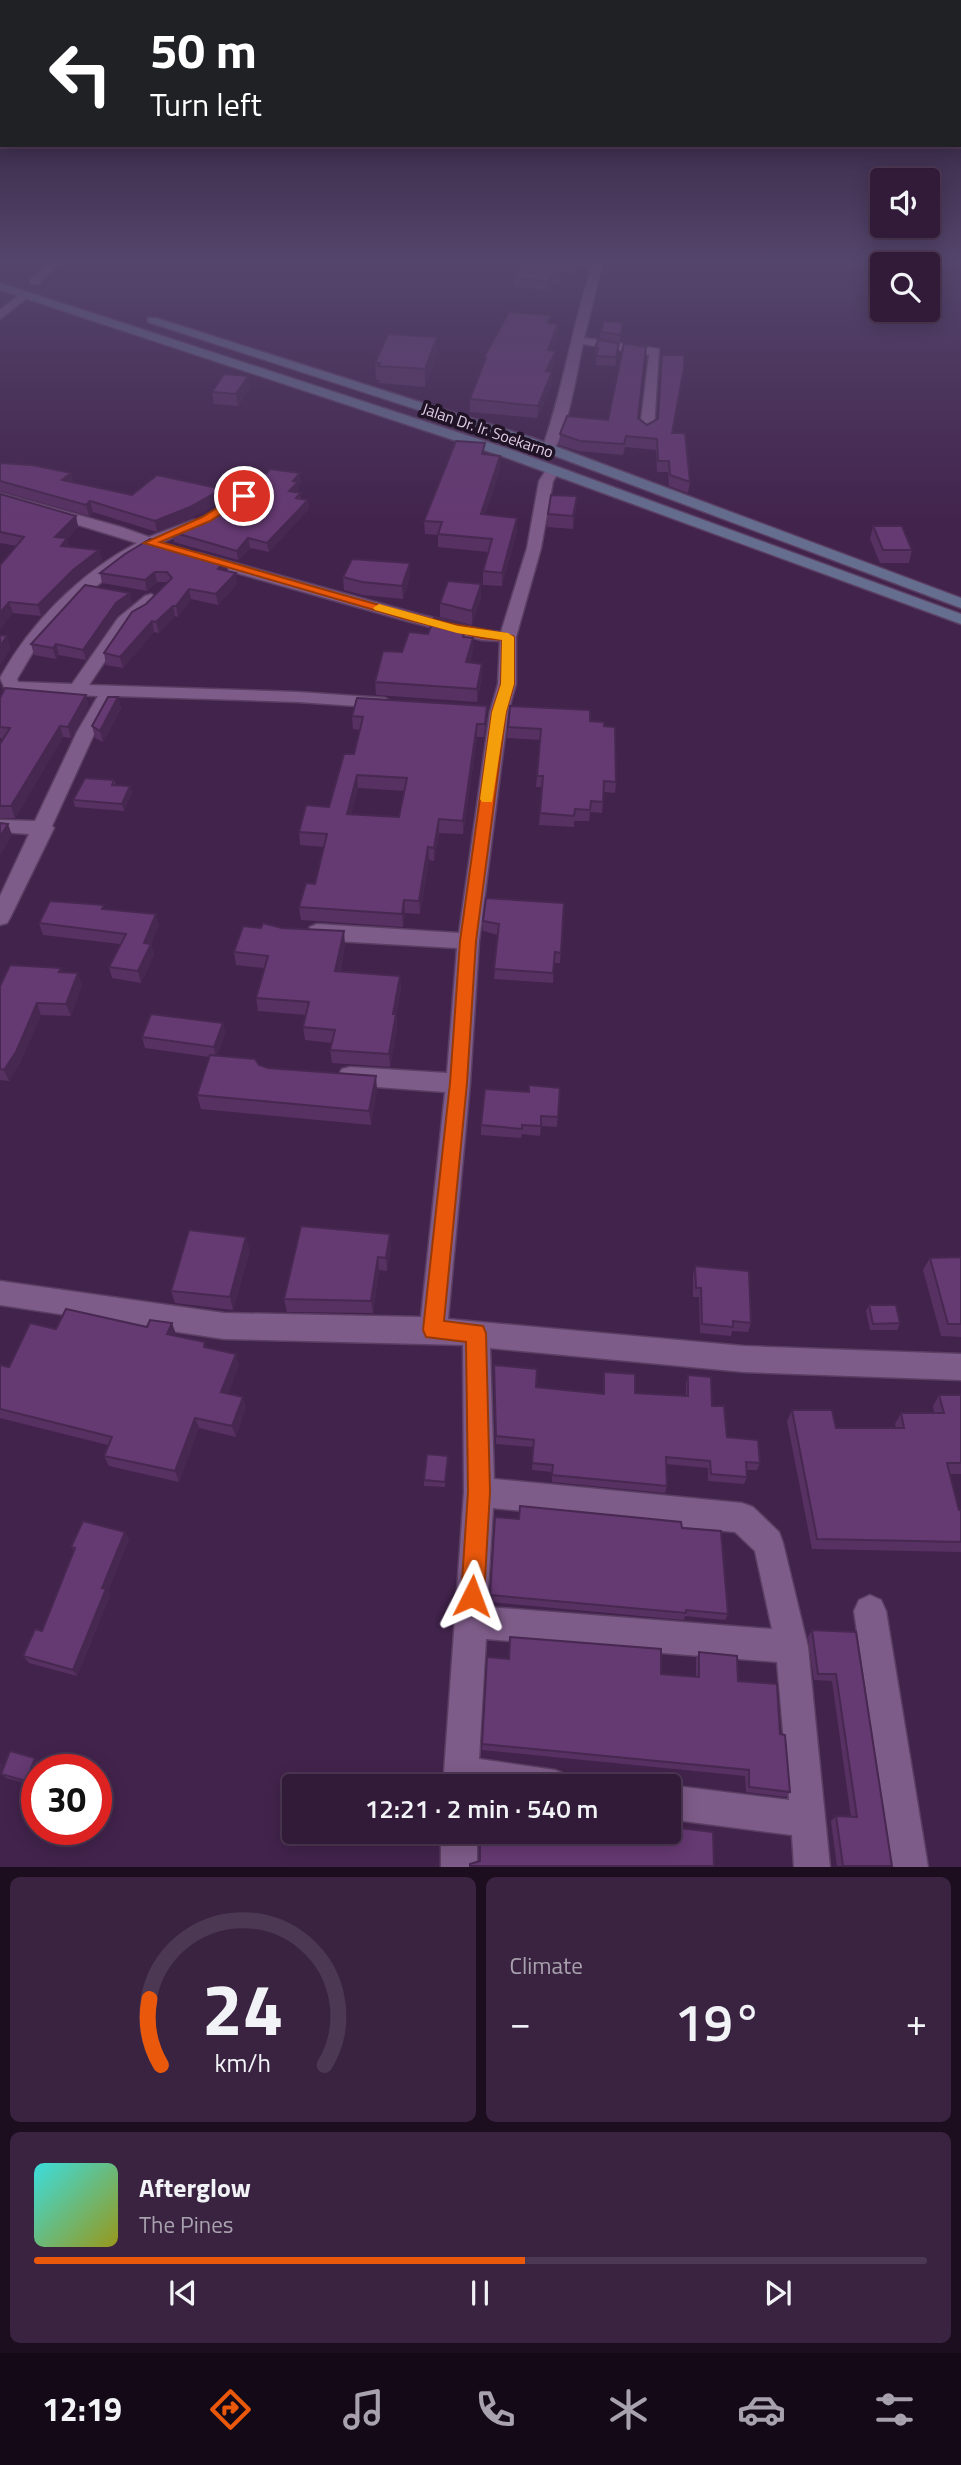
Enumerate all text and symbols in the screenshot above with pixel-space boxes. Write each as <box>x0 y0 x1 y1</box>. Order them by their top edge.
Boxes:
text: 50 m <box>150 12 257 87</box>
icon: left <box>35 28 126 119</box>
text: Turn left <box>150 80 262 128</box>
map controls <box>870 168 940 322</box>
button: sound <box>870 168 940 238</box>
button: search <box>870 252 940 322</box>
street label: Jalan Dr. Ir. Soekarno <box>419 396 557 464</box>
pin <box>214 466 274 526</box>
icon: arrive <box>225 477 263 515</box>
position arrow <box>435 1559 509 1633</box>
speed limit sign: 30 <box>21 1754 112 1845</box>
text: 12:21 · 2 min · 540 m <box>365 1789 598 1828</box>
text: Climate <box>510 1948 583 1983</box>
text: 24 <box>202 1954 284 2064</box>
text: 19° <box>675 1982 762 2061</box>
text: − <box>510 1993 531 2051</box>
text: + <box>906 1993 927 2051</box>
text: km/h <box>214 2044 271 2082</box>
text: Afterglow <box>139 2168 251 2207</box>
text: The Pines <box>139 2207 233 2242</box>
icon: previous <box>164 2274 202 2312</box>
icon: pause <box>461 2274 499 2312</box>
icon: next <box>759 2274 797 2312</box>
text: 12:19 <box>42 2385 122 2433</box>
icon: directions <box>206 2385 255 2434</box>
icon: music <box>339 2385 388 2434</box>
icon: phone <box>471 2385 520 2434</box>
icon: climate <box>604 2385 653 2434</box>
icon: car <box>737 2385 786 2434</box>
icon: filters <box>870 2385 919 2434</box>

